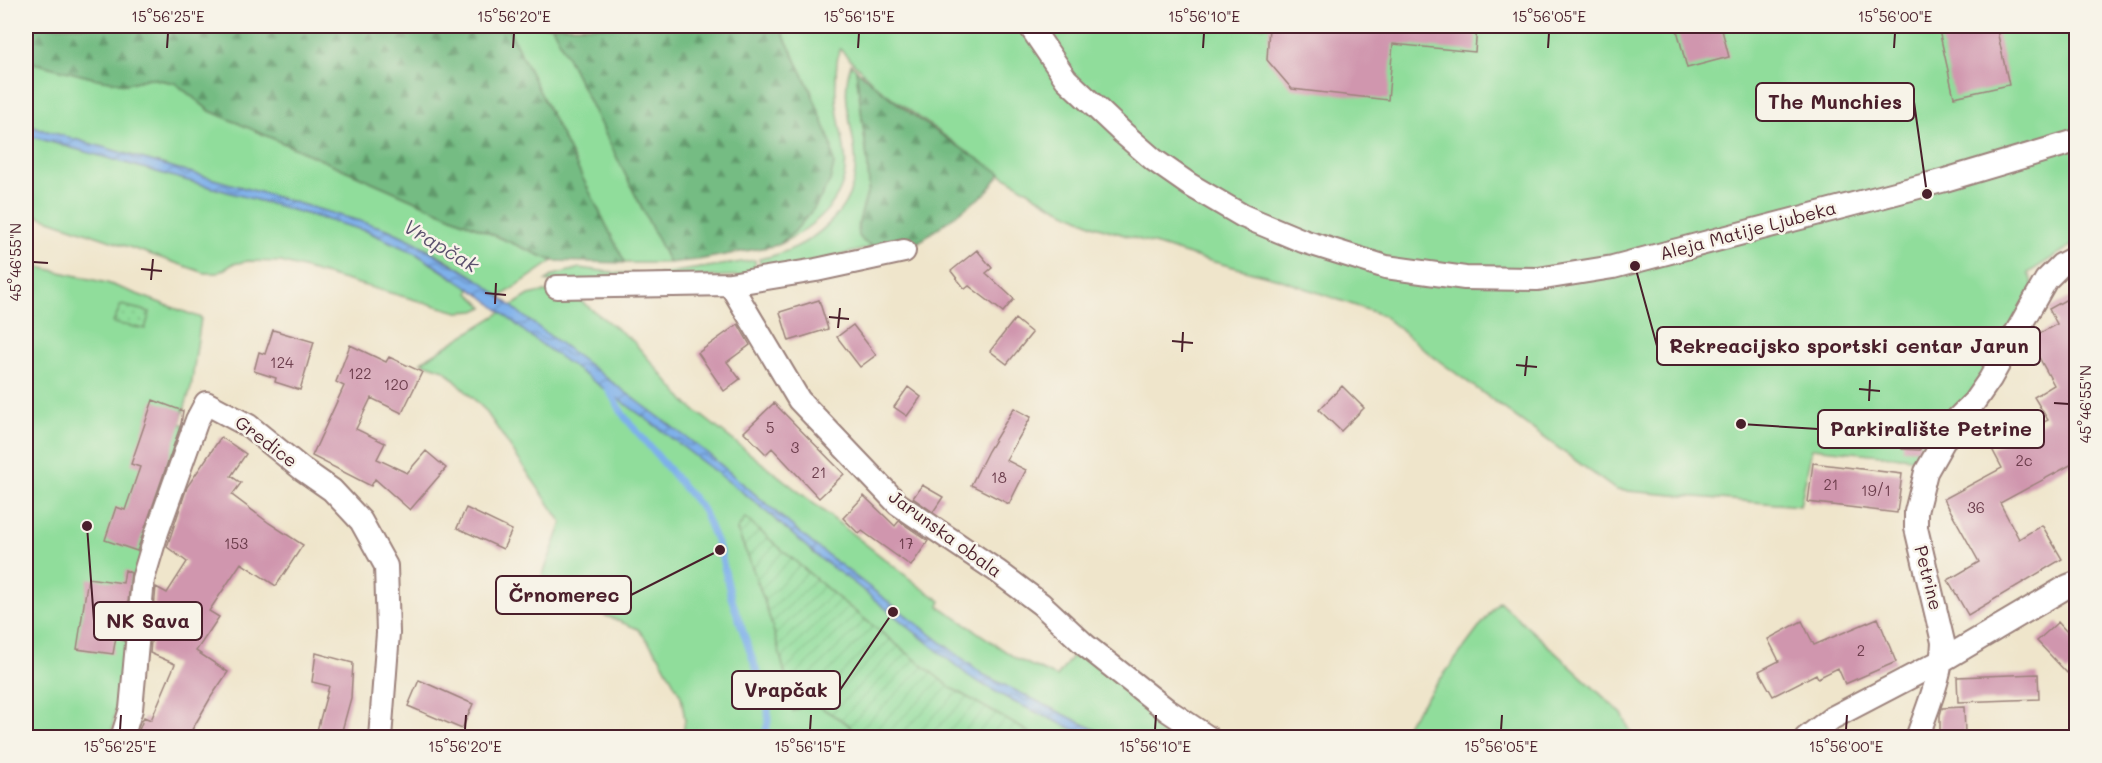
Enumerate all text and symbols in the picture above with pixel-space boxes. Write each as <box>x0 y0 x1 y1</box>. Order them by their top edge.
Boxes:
text: 15°56'25"E <box>131 6 205 26</box>
text: 15°56'20"E <box>477 6 551 26</box>
text: 15°56'15"E <box>823 6 895 26</box>
text: 15°56'10"E <box>1168 6 1240 26</box>
text: 15°56'05"E <box>1512 6 1587 26</box>
text: 15°56'00"E <box>1858 6 1933 26</box>
callout: The Munchies <box>1756 83 1914 121</box>
text: The Munchies <box>1768 88 1902 114</box>
street label: Aleja Matije Ljubeka <box>1657 195 1839 265</box>
water label: Vrapčak <box>399 213 484 278</box>
text: 45°46'55"N <box>5 223 25 301</box>
callout: Rekreacijsko sportski centar Jarun <box>1657 327 2040 365</box>
text: Rekreacijsko sportski centar Jarun <box>1669 332 2029 358</box>
house number: 124 <box>270 352 294 372</box>
house number: 122 <box>348 363 372 383</box>
text: 45°46'55"N <box>2075 365 2095 443</box>
house number: 120 <box>384 374 408 394</box>
street label: Gredice <box>231 410 303 473</box>
callout: Parkiralište Petrine <box>1818 410 2044 448</box>
text: Parkiralište Petrine <box>1830 415 2032 441</box>
house number: 5 <box>766 417 774 437</box>
house number: 3 <box>791 437 800 457</box>
house number: 2c <box>2015 450 2033 470</box>
house number: 21 <box>811 462 827 482</box>
house number: 18 <box>991 467 1007 487</box>
house number: 21 <box>1823 474 1839 494</box>
house number: 19/1 <box>1861 480 1891 500</box>
street label: Jarunska obala <box>884 484 1007 582</box>
house number: 36 <box>1967 497 1985 517</box>
house number: 153 <box>224 533 248 553</box>
house number: 17 <box>898 533 914 553</box>
street label: Petrine <box>1909 543 1949 613</box>
callout: Črnomerec <box>496 576 631 614</box>
text: Črnomerec <box>509 581 620 607</box>
callout: NK Sava <box>94 602 202 640</box>
text: NK Sava <box>106 607 190 633</box>
house number: 2 <box>1857 640 1865 660</box>
callout: Vrapčak <box>732 671 840 709</box>
text: Vrapčak <box>744 676 828 702</box>
text: 15°56'25"E <box>83 736 157 756</box>
text: 15°56'20"E <box>428 736 502 756</box>
text: 15°56'15"E <box>774 736 846 756</box>
text: 15°56'10"E <box>1119 736 1191 756</box>
text: 15°56'05"E <box>1464 736 1539 756</box>
text: 15°56'00"E <box>1809 736 1884 756</box>

